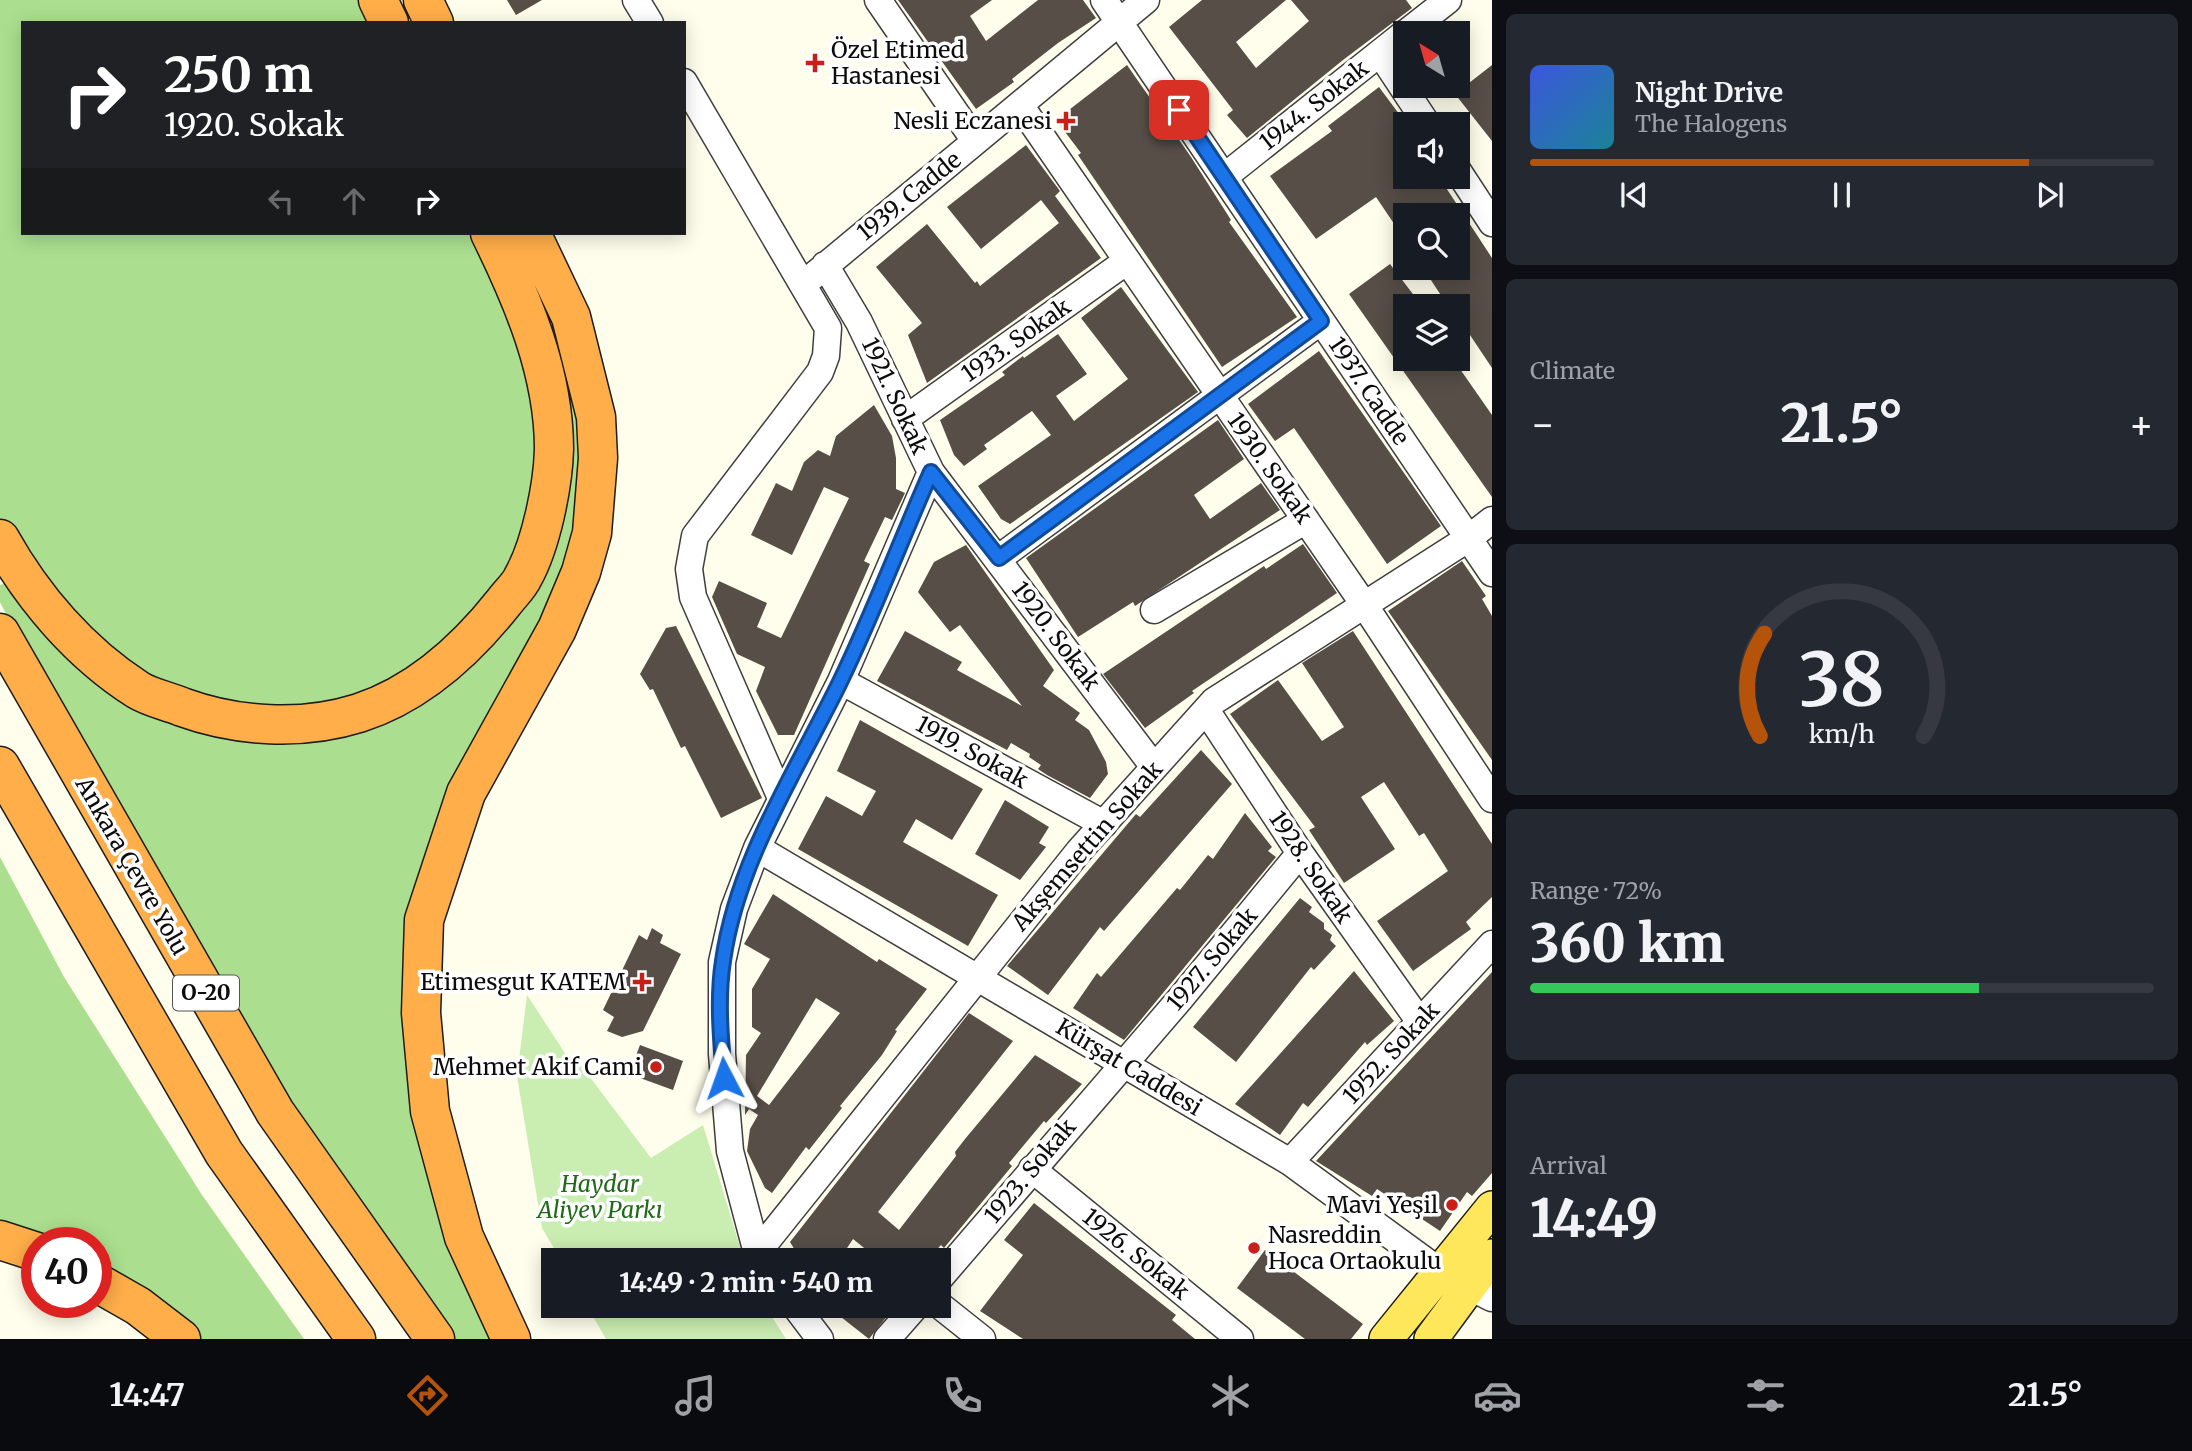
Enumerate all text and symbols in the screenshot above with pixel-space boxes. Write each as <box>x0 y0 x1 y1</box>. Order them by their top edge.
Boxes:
north arrow <box>1393 21 1470 98</box>
map controls <box>1393 21 1470 371</box>
place label: Özel Etimed Hastanesi <box>831 35 965 90</box>
text: 250 m <box>164 44 313 105</box>
icon: right <box>49 49 140 140</box>
marker: Özel Etimed Hastanesi <box>805 53 825 73</box>
street label: 1944. Sokak <box>1253 53 1374 156</box>
text: Night Drive <box>1635 76 1783 109</box>
pin <box>1149 80 1209 140</box>
icon: arrive <box>1160 91 1198 129</box>
text: 1920. Sokak <box>164 105 344 145</box>
place label: Nesli Eczanesi <box>893 106 1052 135</box>
text: The Halogens <box>1635 109 1787 138</box>
button: sound <box>1393 112 1470 189</box>
marker: Nesli Eczanesi <box>1058 113 1074 129</box>
street label: 1939. Cadde <box>851 145 967 246</box>
icon: previous <box>1615 176 1653 214</box>
icon: pause <box>1823 176 1861 214</box>
icon: next <box>2031 176 2069 214</box>
icon: left <box>262 182 300 220</box>
icon: ahead <box>335 182 373 220</box>
icon: right <box>408 182 446 220</box>
button: search <box>1393 203 1470 280</box>
street label: 1933. Sokak <box>956 291 1076 388</box>
button: layers <box>1393 294 1470 371</box>
street label: 1937. Cadde <box>1323 331 1416 450</box>
street label: 1921. Sokak <box>856 333 935 459</box>
text: Climate <box>1530 356 1615 385</box>
text: 21.5° <box>1781 391 1903 456</box>
text: − <box>1530 401 1555 448</box>
text: + <box>2129 401 2154 448</box>
street label: 1930. Sokak <box>1222 407 1319 529</box>
street label: 1920. Sokak <box>1006 575 1107 696</box>
text: 38 <box>1799 634 1885 726</box>
street label: 1919. Sokak <box>911 709 1034 794</box>
text: km/h <box>1809 717 1875 749</box>
street label: Akşemsettin Sokak <box>1004 755 1168 937</box>
street label: Ankara Çevre Yolu <box>69 771 195 960</box>
street label: 1928. Sokak <box>1263 805 1360 929</box>
text: Range · 72% <box>1530 876 1662 905</box>
street label: 1927. Sokak <box>1160 901 1263 1016</box>
text: 360 km <box>1530 911 1725 976</box>
place label: Etimesgut KATEM <box>420 967 626 996</box>
marker: Etimesgut KATEM <box>632 972 652 992</box>
road number: O-20 <box>173 976 239 1010</box>
street label: 1952. Sokak <box>1336 995 1445 1110</box>
street label: Kürşat Caddesi <box>1051 1012 1207 1121</box>
position arrow <box>687 1041 761 1115</box>
place label: Mehmet Akif Cami <box>433 1052 642 1081</box>
marker: Mehmet Akif Cami <box>648 1059 664 1075</box>
street label: 1923. Sokak <box>978 1112 1082 1229</box>
text: Arrival <box>1530 1151 1607 1180</box>
park label: Haydar Aliyev Parkı <box>535 1169 663 1224</box>
text: 14:49 <box>1530 1186 1658 1251</box>
place label: Mavi Yeşil <box>1326 1190 1438 1219</box>
marker: Mavi Yeşil <box>1444 1197 1460 1213</box>
street label: 1926. Sokak <box>1077 1202 1196 1306</box>
place label: Nasreddin Hoca Ortaokulu <box>1268 1220 1442 1275</box>
speed limit sign: 40 <box>21 1227 112 1318</box>
marker: Nasreddin Hoca Ortaokulu <box>1246 1240 1262 1256</box>
text: 14:49 · 2 min · 540 m <box>619 1266 873 1299</box>
icon: directions <box>403 1371 452 1420</box>
icon: music <box>671 1371 720 1420</box>
icon: phone <box>938 1371 987 1420</box>
icon: climate <box>1206 1371 1255 1420</box>
icon: car <box>1473 1371 1522 1420</box>
icon: filters <box>1741 1371 1790 1420</box>
text: 14:47 <box>109 1375 185 1415</box>
text: 21.5° <box>2008 1375 2083 1415</box>

